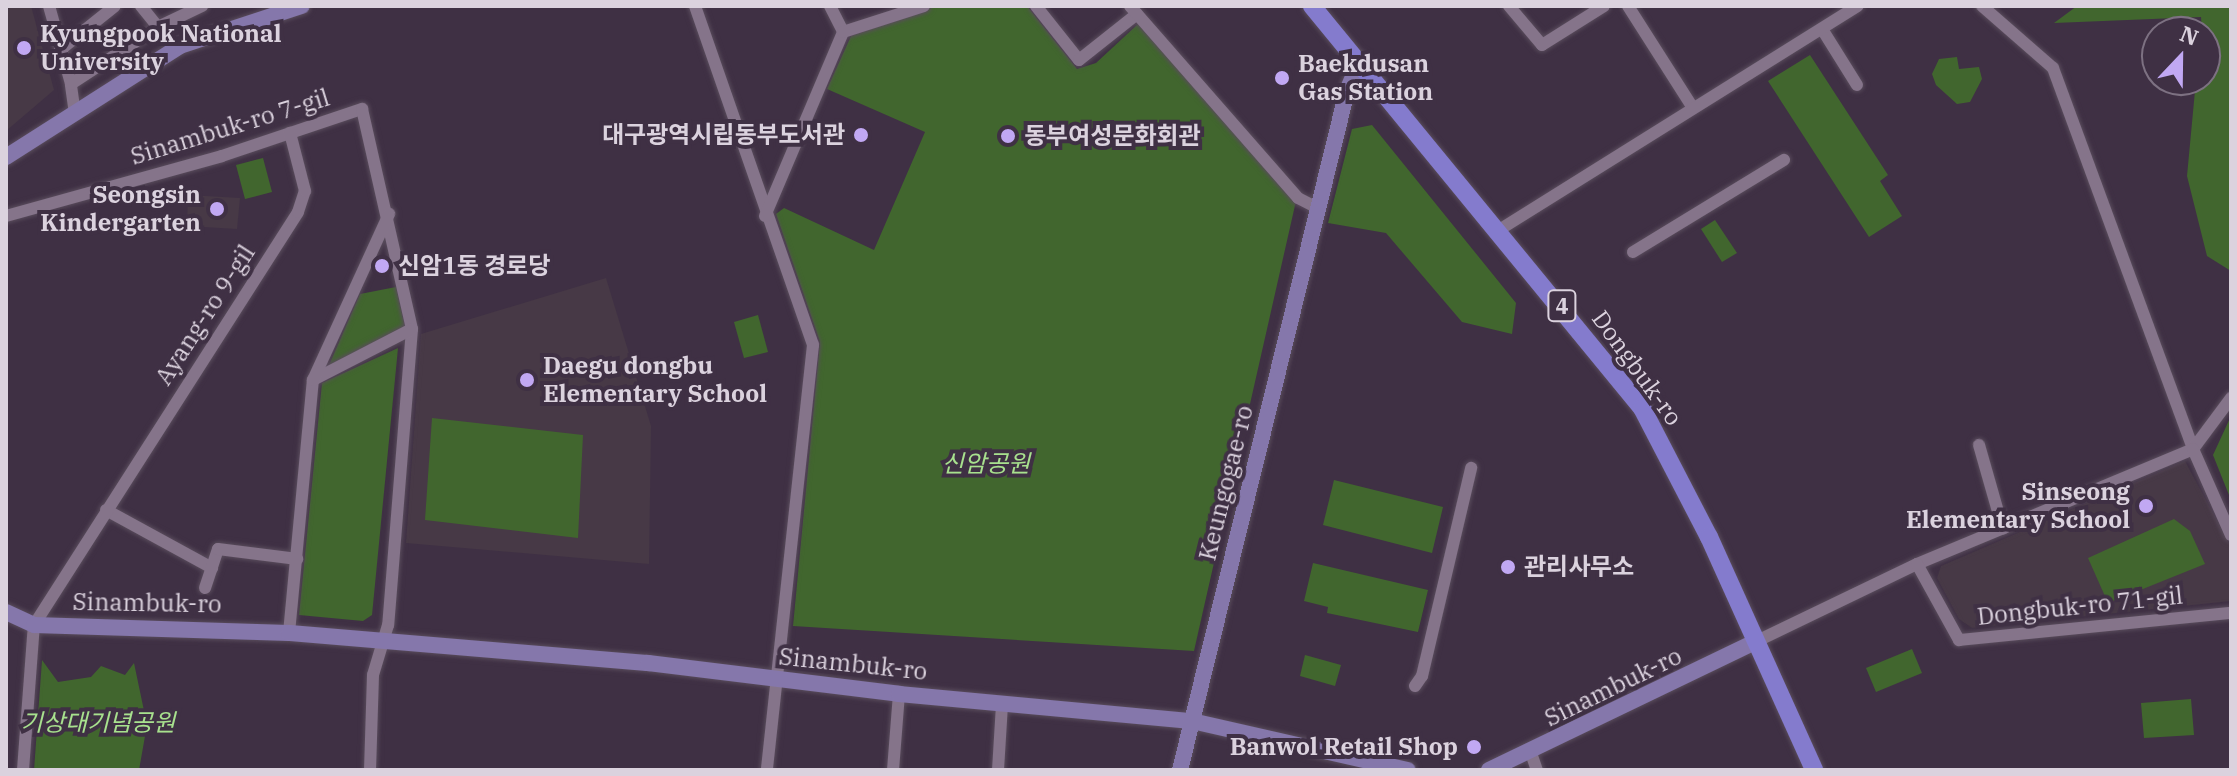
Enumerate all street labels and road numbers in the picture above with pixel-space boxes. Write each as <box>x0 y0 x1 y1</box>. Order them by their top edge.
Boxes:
street label: Sinambuk-ro 7-gil <box>127 83 333 171</box>
street label: Ayang-ro 9-gil <box>149 240 261 390</box>
road number: 4 <box>1546 288 1578 324</box>
street label: Dongbuk-ro <box>1586 305 1688 431</box>
street label: Keungogae-ro <box>1193 403 1259 563</box>
street label: Dongbuk-ro 71-gil <box>1976 581 2184 631</box>
street label: Sinambuk-ro <box>72 587 222 619</box>
street label: Sinambuk-ro <box>1540 641 1686 733</box>
street label: Sinambuk-ro <box>777 642 929 686</box>

